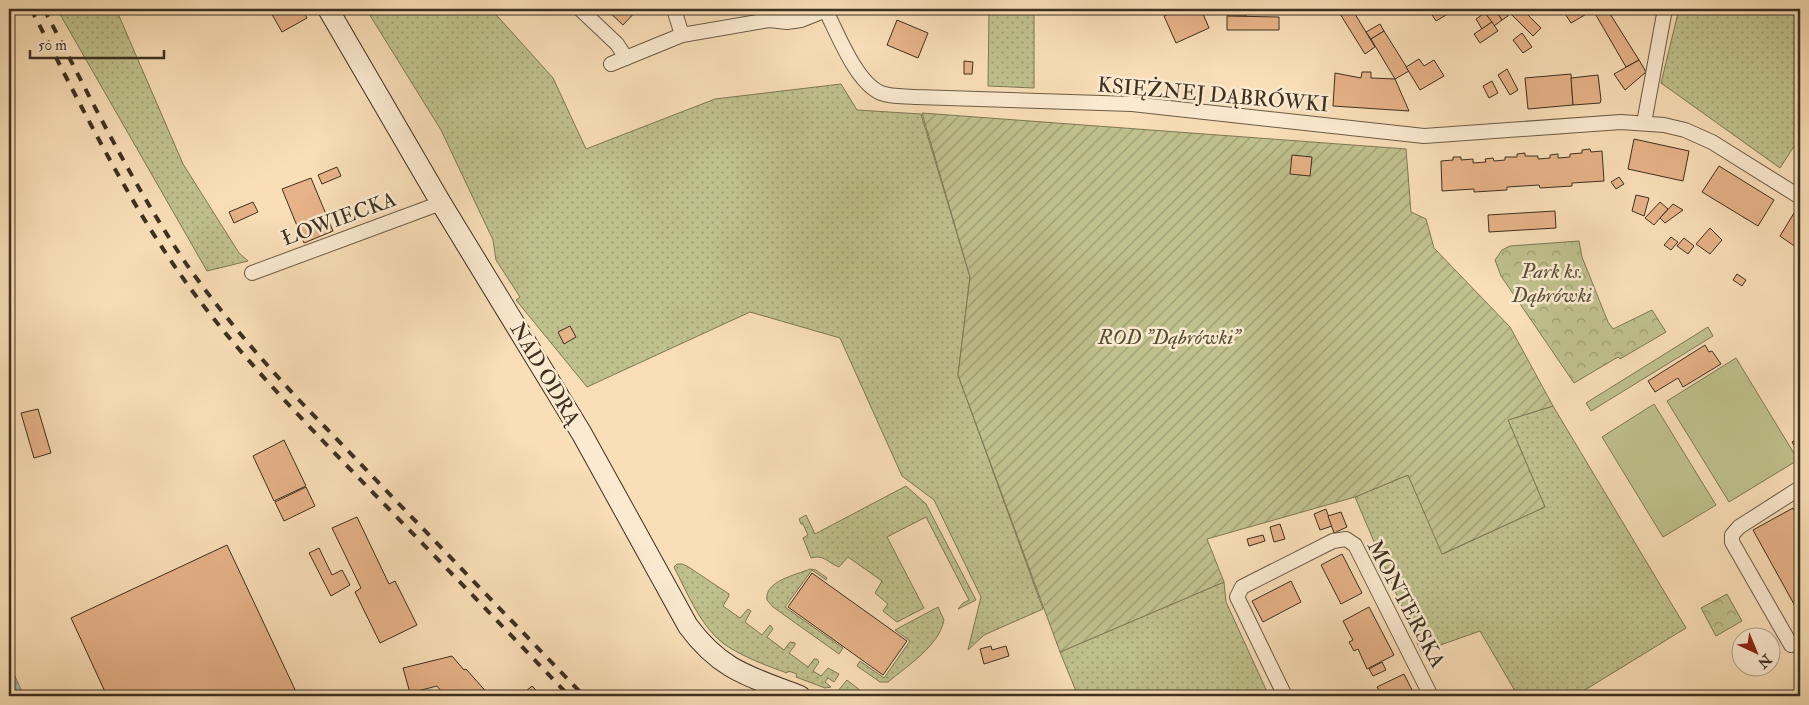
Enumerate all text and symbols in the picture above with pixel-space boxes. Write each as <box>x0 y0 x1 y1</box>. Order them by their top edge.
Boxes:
scale bar <box>30 28 164 60</box>
text: 50 m <box>38 36 67 55</box>
street label: KSIĘŻNEJ DĄBRÓWKI <box>1096 71 1330 119</box>
street label: ŁOWIECKA <box>278 186 400 252</box>
park label: Park ks. Dąbrówki <box>1511 258 1592 309</box>
street label: NAD ODRĄ <box>504 318 587 431</box>
park label: ROD "Dąbrówki" <box>1097 324 1243 351</box>
street label: MONTERSKA <box>1361 535 1451 673</box>
north arrow <box>1732 628 1782 678</box>
text: N <box>1754 650 1776 672</box>

